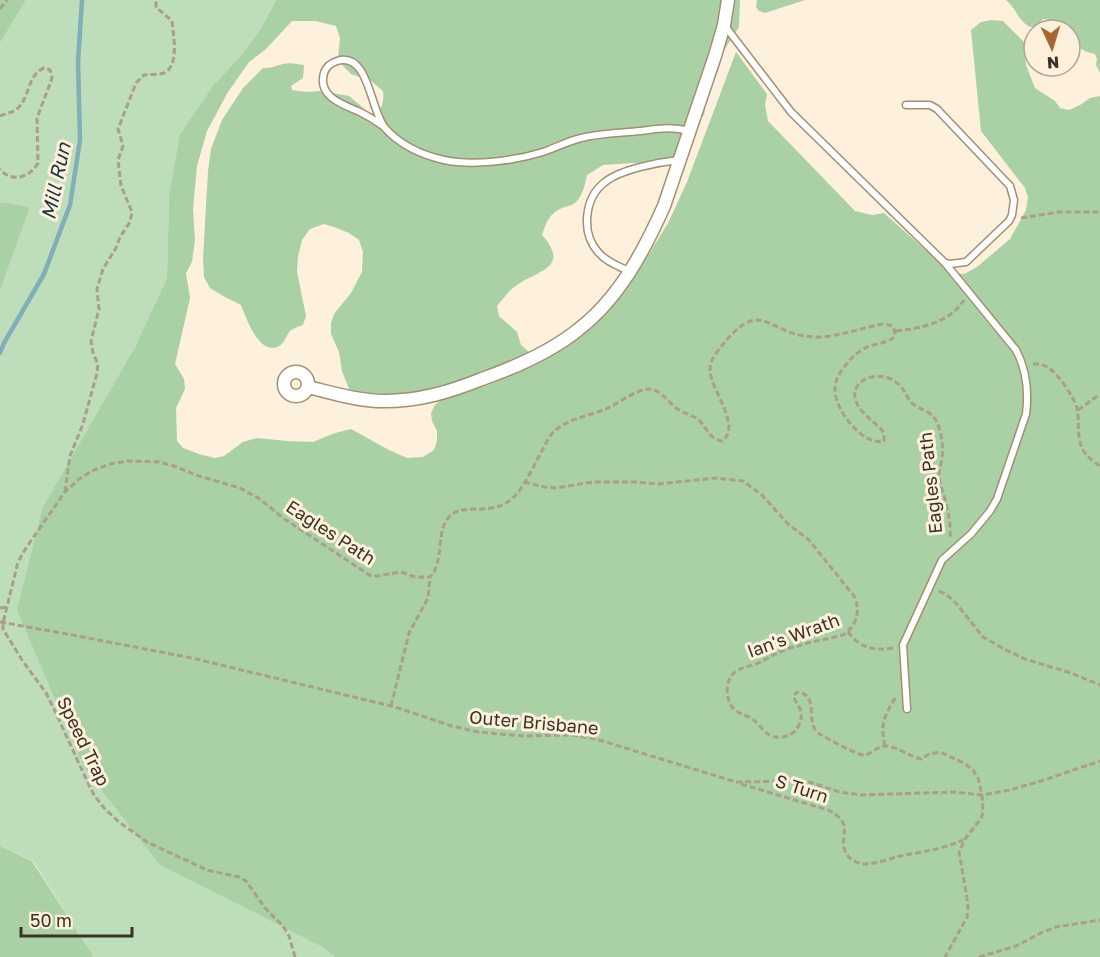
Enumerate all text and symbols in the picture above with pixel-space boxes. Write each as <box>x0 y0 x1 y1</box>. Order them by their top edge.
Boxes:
north arrow <box>1022 18 1082 78</box>
text: N <box>1046 53 1060 73</box>
water label: Mill Run <box>35 140 75 222</box>
street label: Eagles Path <box>914 431 946 535</box>
street label: Eagles Path <box>282 495 380 569</box>
street label: Ian's Wrath <box>744 608 842 662</box>
street label: Speed Trap <box>53 693 115 789</box>
street label: Outer Brisbane <box>468 705 600 739</box>
street label: S Turn <box>773 769 831 807</box>
scale bar <box>21 900 132 938</box>
text: 50 m <box>30 909 72 931</box>

